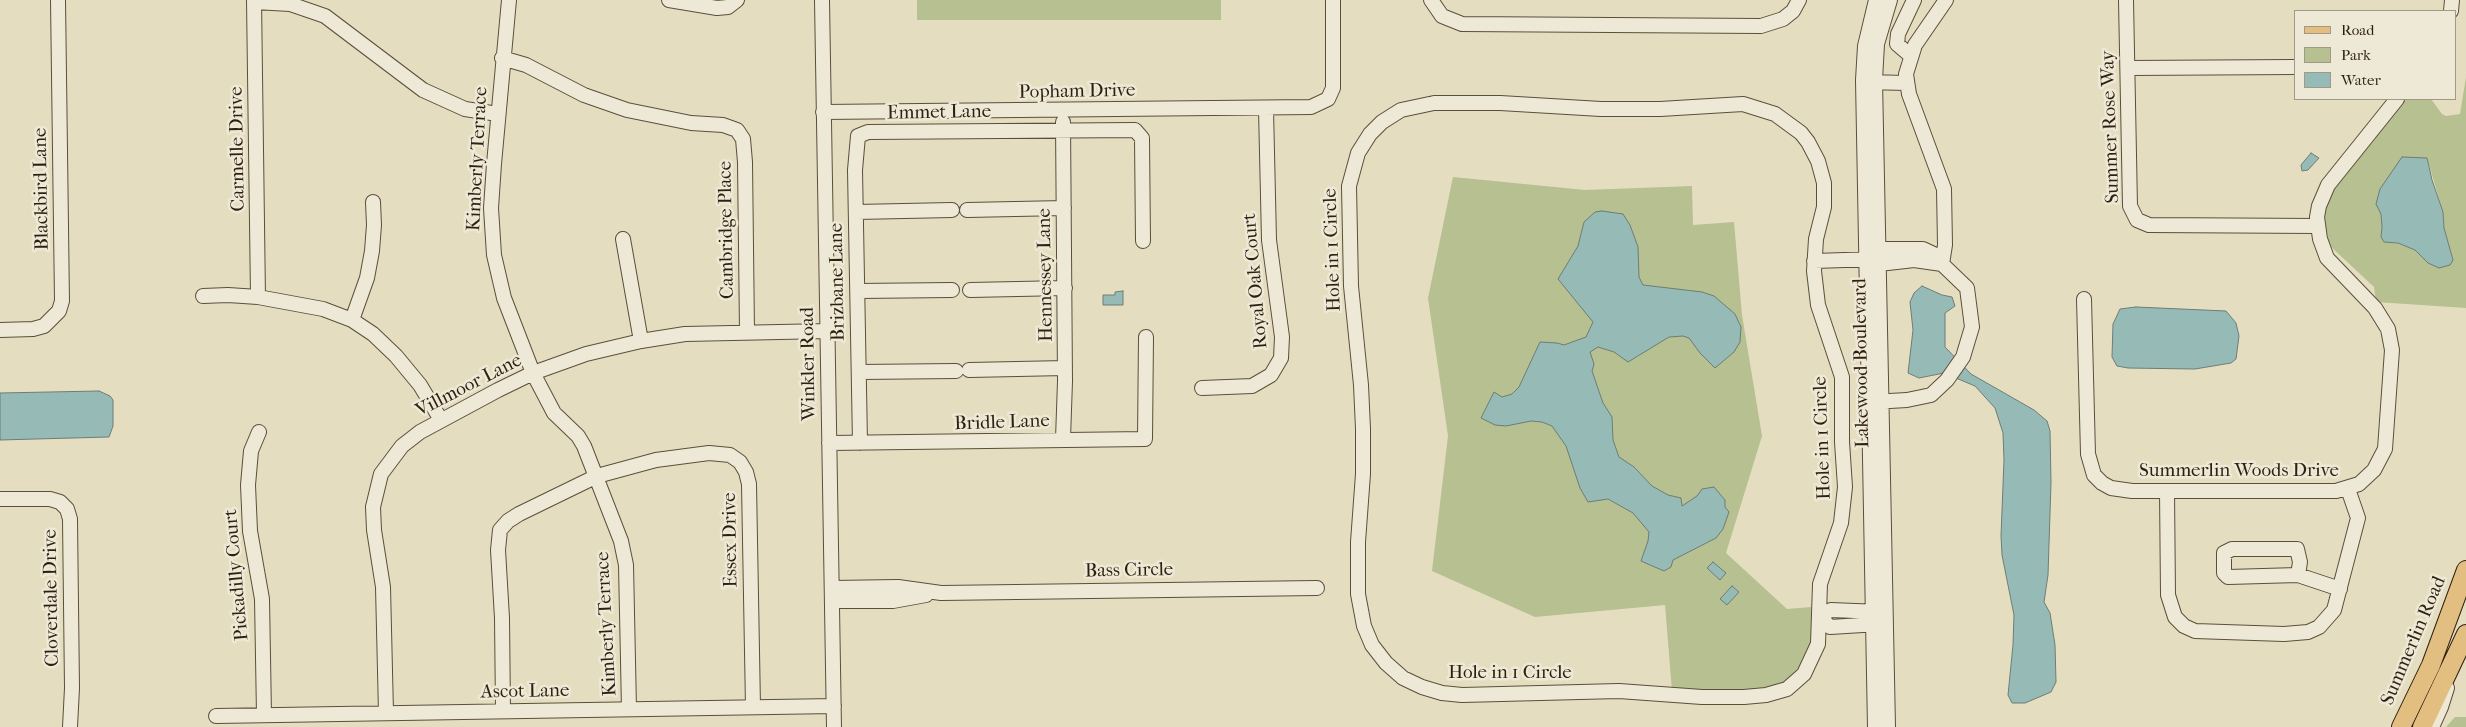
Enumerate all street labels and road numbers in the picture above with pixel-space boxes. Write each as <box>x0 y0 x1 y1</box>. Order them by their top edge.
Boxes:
street label: Summer Rose Way <box>2097 50 2125 204</box>
street label: Popham Drive <box>1019 80 1135 104</box>
street label: Carmelle Drive <box>226 86 250 212</box>
street label: Kimberly Terrace <box>463 86 493 232</box>
street label: Emmet Lane <box>887 101 991 125</box>
street label: Blackbird Lane <box>30 127 54 251</box>
street label: Cambridge Place <box>714 161 740 299</box>
street label: Hole in 1 Circle <box>1319 188 1347 312</box>
street label: Hennessey Lane <box>1033 208 1059 342</box>
street label: Royal Oak Court <box>1239 212 1273 350</box>
street label: Brizbane Lane <box>826 223 850 341</box>
street label: Lakewood Boulevard <box>1849 278 1875 448</box>
street label: Winkler Road <box>797 307 821 421</box>
street label: Villmoor Lane <box>412 349 526 423</box>
street label: Hole in 1 Circle <box>1809 376 1837 500</box>
street label: Bridle Lane <box>954 410 1050 436</box>
street label: Summerlin Woods Drive <box>2139 460 2339 482</box>
street label: Essex Drive <box>719 492 743 588</box>
street label: Pickadilly Court <box>220 508 254 642</box>
street label: Cloverdale Drive <box>39 529 65 667</box>
street label: Kimberly Terrace <box>592 551 622 697</box>
street label: Bass Circle <box>1085 559 1173 583</box>
street label: Summerlin Road <box>2377 573 2451 709</box>
street label: Hole in 1 Circle <box>1448 662 1572 684</box>
street label: Ascot Lane <box>480 680 570 704</box>

